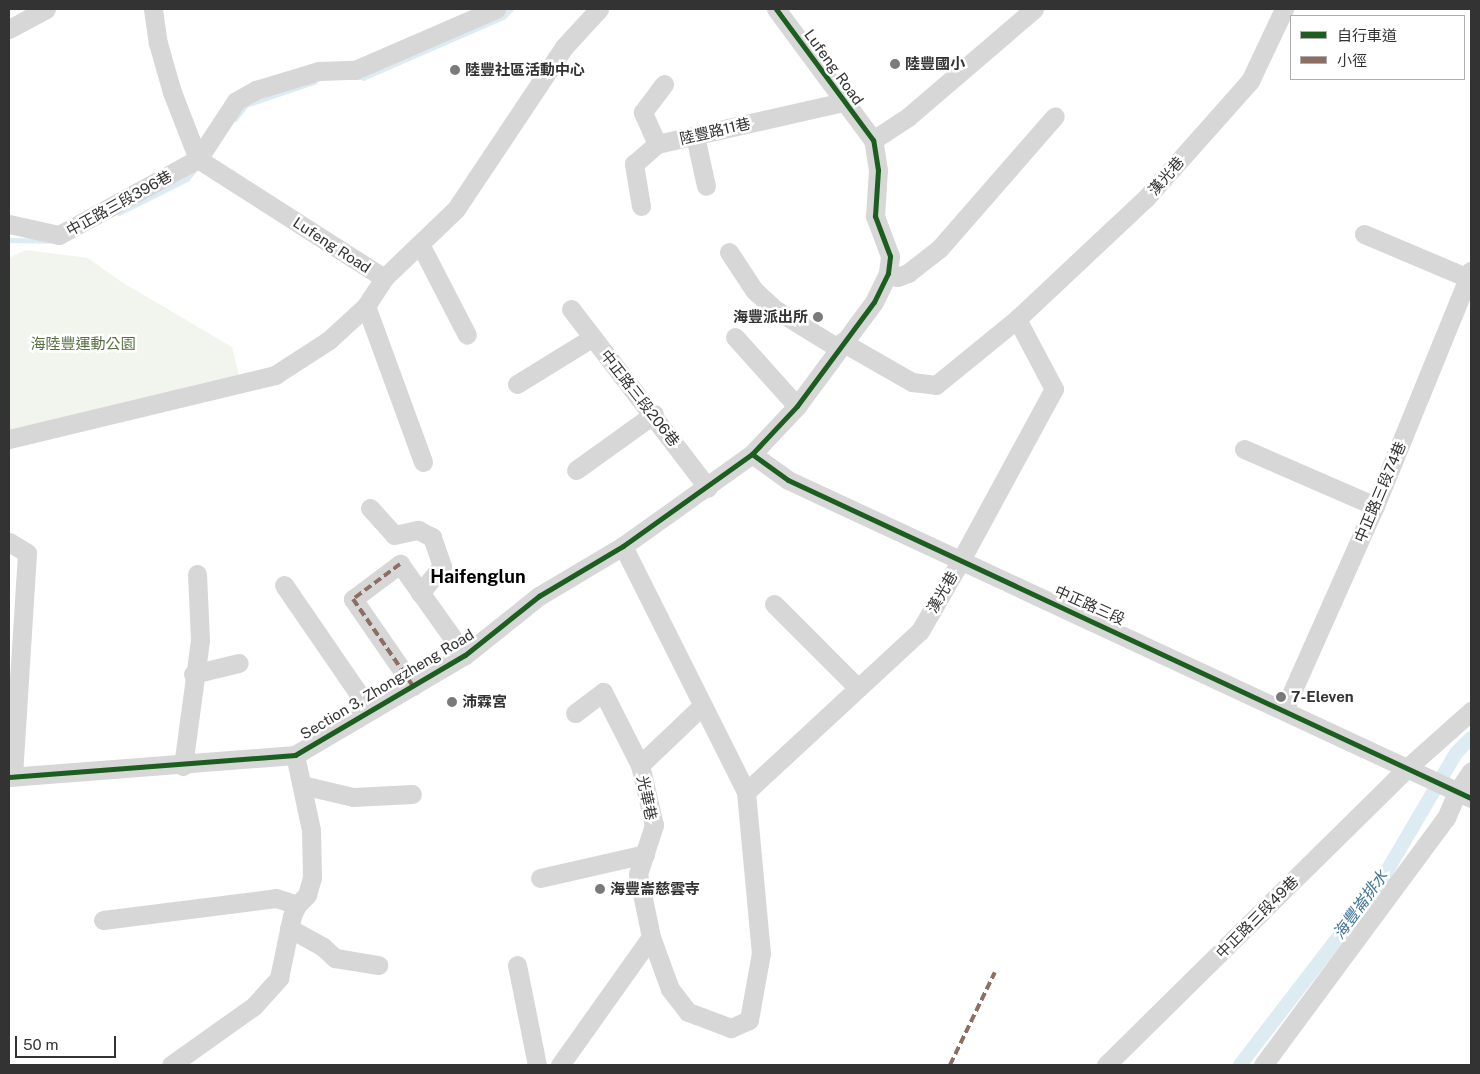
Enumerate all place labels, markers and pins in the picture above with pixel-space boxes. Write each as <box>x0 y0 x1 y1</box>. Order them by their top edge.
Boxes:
place label: 陸豐國小 <box>905 55 965 73</box>
marker: 陸豐國小 <box>889 58 901 70</box>
place label: 陸豐社區活動中心 <box>465 61 585 79</box>
marker: 陸豐社區活動中心 <box>449 64 461 76</box>
place label: 海豐派出所 <box>733 308 808 326</box>
marker: 海豐派出所 <box>812 311 824 323</box>
place label: 7-Eleven <box>1291 688 1354 706</box>
marker: 7-Eleven <box>1275 691 1287 703</box>
place label: 沛霖宮 <box>462 693 507 711</box>
marker: 沛霖宮 <box>446 696 458 708</box>
place label: 海豐崙慈雲寺 <box>610 880 700 898</box>
marker: 海豐崙慈雲寺 <box>594 883 606 895</box>

